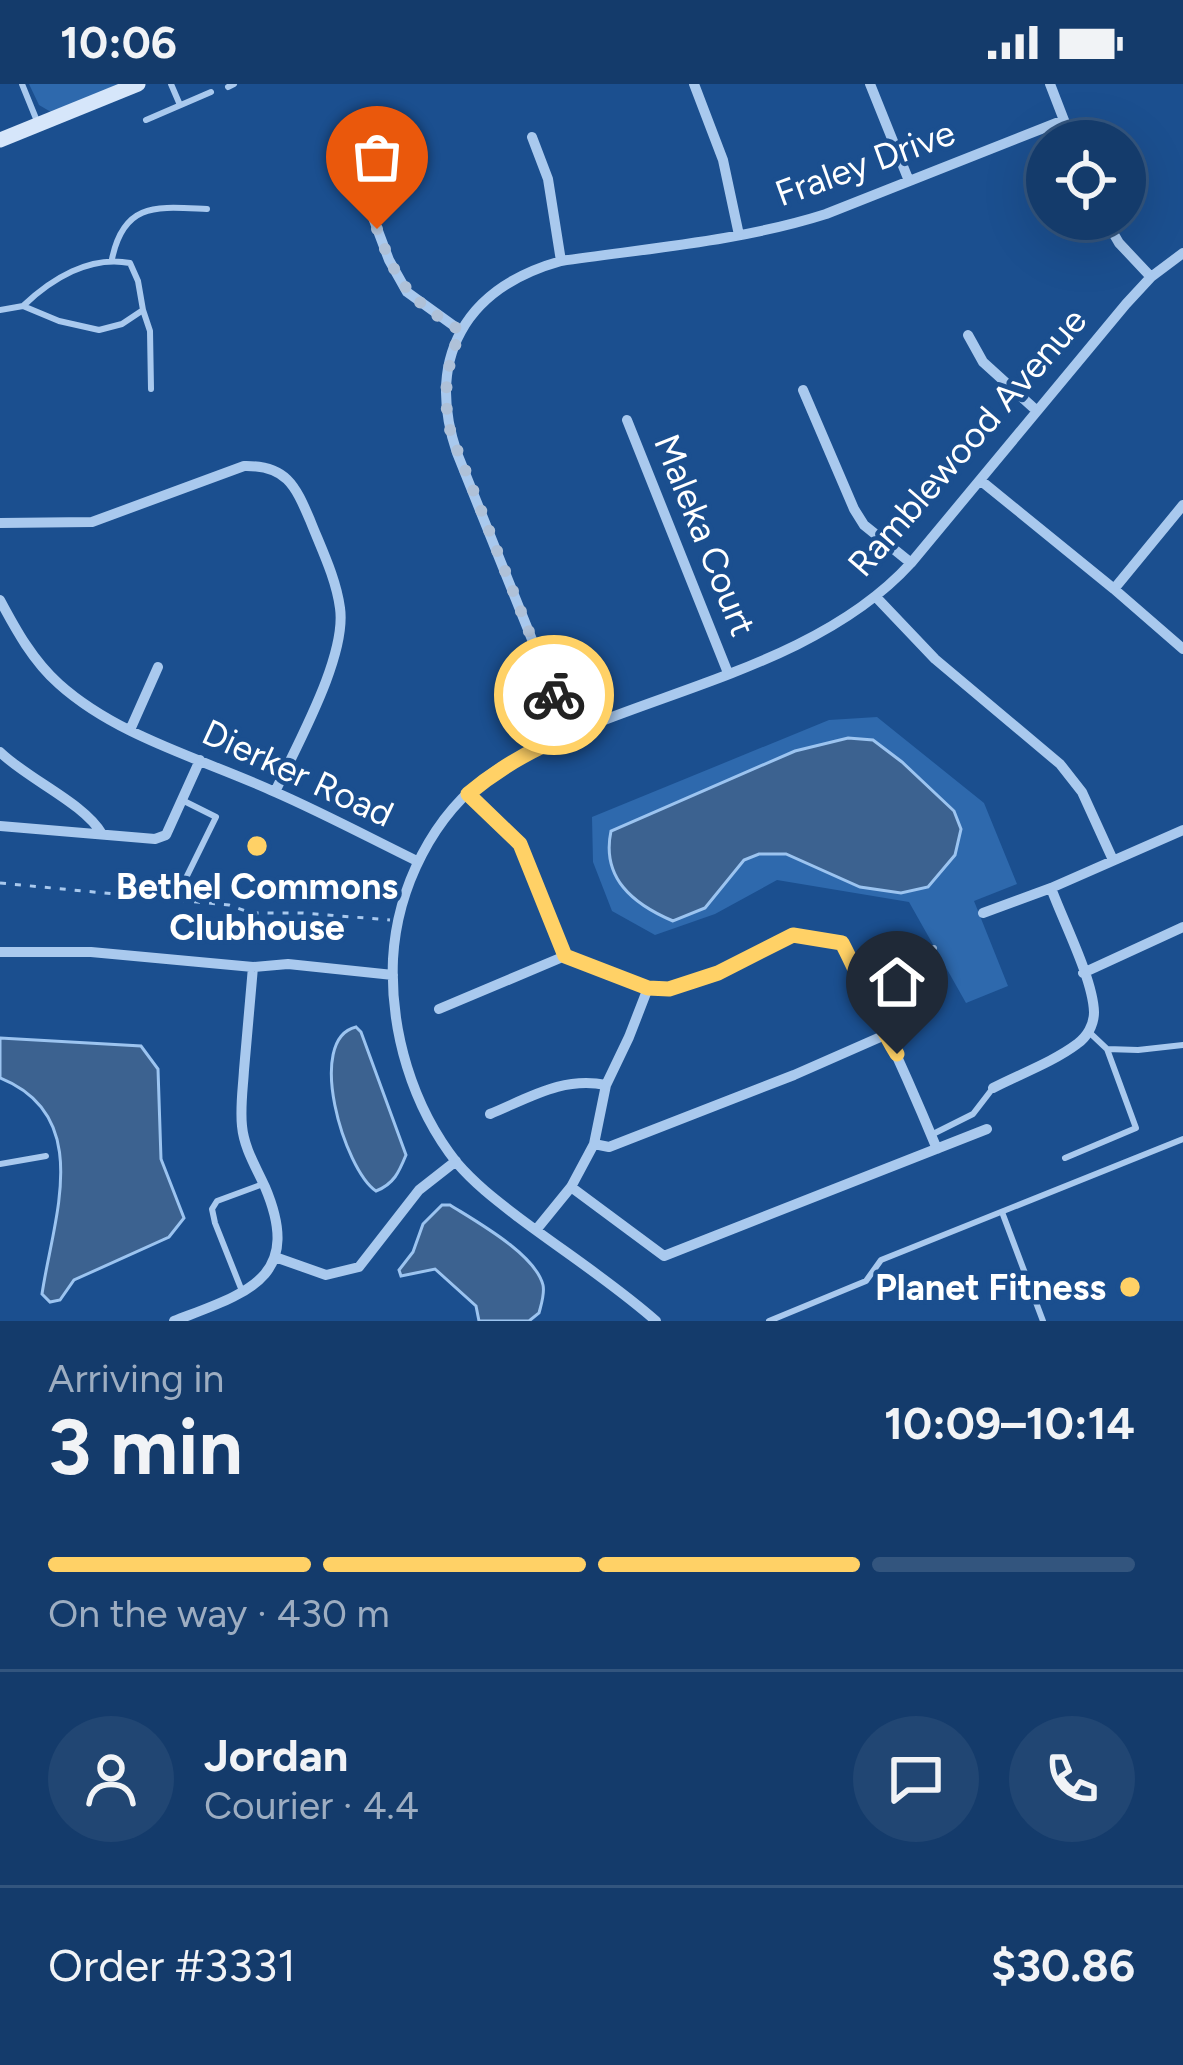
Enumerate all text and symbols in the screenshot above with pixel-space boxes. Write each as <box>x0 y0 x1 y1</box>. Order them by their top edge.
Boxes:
text: 10:06 <box>60 15 177 69</box>
pin <box>326 106 428 229</box>
street label: Fraley Drive <box>769 111 961 215</box>
map controls <box>1026 120 1146 240</box>
button: locate <box>1026 120 1146 240</box>
icon: bag <box>344 124 410 190</box>
street label: Ramblewood Avenue <box>839 299 1095 585</box>
street label: Maleka Court <box>645 428 765 642</box>
courier <box>494 635 614 755</box>
icon: bike <box>521 662 587 728</box>
street label: Dierker Road <box>196 710 400 836</box>
marker: Bethel Commons Clubhouse <box>244 833 270 859</box>
place label: Bethel Commons Clubhouse <box>116 865 398 949</box>
pin <box>846 931 948 1054</box>
icon: home <box>864 949 930 1015</box>
place label: Planet Fitness <box>875 1266 1106 1309</box>
marker: Planet Fitness <box>1117 1274 1143 1300</box>
text: Arriving in <box>48 1355 224 1402</box>
text: 10:09–10:14 <box>884 1396 1135 1450</box>
text: 3 min <box>48 1400 243 1494</box>
text: On the way · 430 m <box>48 1590 390 1637</box>
button: person <box>48 1716 174 1842</box>
button: chat <box>853 1716 979 1842</box>
button: phone <box>1009 1716 1135 1842</box>
text: Jordan <box>204 1728 348 1782</box>
text: Courier · 4.4 <box>204 1782 419 1829</box>
text: Order #3331 <box>48 1938 296 1992</box>
text: $30.86 <box>991 1938 1135 1992</box>

